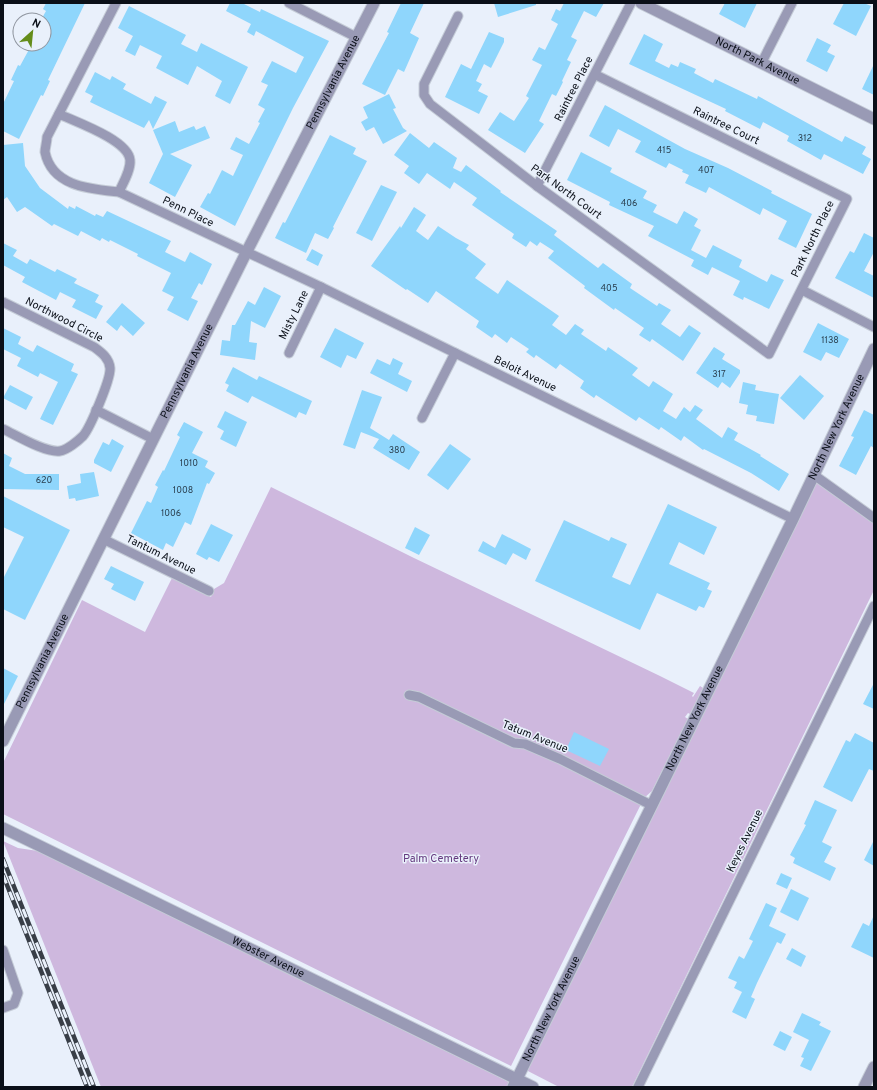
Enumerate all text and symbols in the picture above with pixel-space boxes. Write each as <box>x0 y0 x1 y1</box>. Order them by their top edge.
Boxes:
north arrow <box>12 12 52 52</box>
text: N <box>29 16 43 32</box>
street label: Pennsylvania Avenue <box>303 33 363 132</box>
street label: North Park Avenue <box>713 34 802 88</box>
street label: Raintree Place <box>552 54 596 124</box>
street label: Raintree Court <box>690 104 762 148</box>
house number: 312 <box>798 133 812 144</box>
house number: 415 <box>657 145 671 156</box>
street label: Park North Court <box>528 161 604 223</box>
house number: 407 <box>698 165 714 176</box>
street label: Penn Place <box>160 194 216 230</box>
house number: 406 <box>621 198 637 209</box>
street label: Park North Place <box>788 198 838 280</box>
house number: 405 <box>601 283 617 294</box>
street label: Misty Lane <box>276 288 312 342</box>
street label: Northwood Circle <box>23 294 105 346</box>
street label: Pennsylvania Avenue <box>158 321 217 421</box>
house number: 1138 <box>821 335 839 346</box>
street label: Beloit Avenue <box>491 353 559 395</box>
house number: 317 <box>712 369 726 380</box>
street label: North New York Avenue <box>806 372 868 482</box>
house number: 380 <box>389 445 406 456</box>
house number: 1010 <box>180 458 198 469</box>
house number: 620 <box>36 475 53 486</box>
house number: 1008 <box>173 485 193 496</box>
house number: 1006 <box>161 508 181 519</box>
street label: Tantum Avenue <box>124 532 198 578</box>
street label: Pennsylvania Avenue <box>13 611 72 711</box>
street label: North New York Avenue <box>663 663 727 773</box>
street label: Tatum Avenue <box>500 717 570 757</box>
street label: Keyes Avenue <box>724 807 766 875</box>
park label: Palm Cemetery <box>403 852 479 866</box>
street label: Webster Avenue <box>229 934 307 981</box>
street label: North New York Avenue <box>520 954 583 1064</box>

